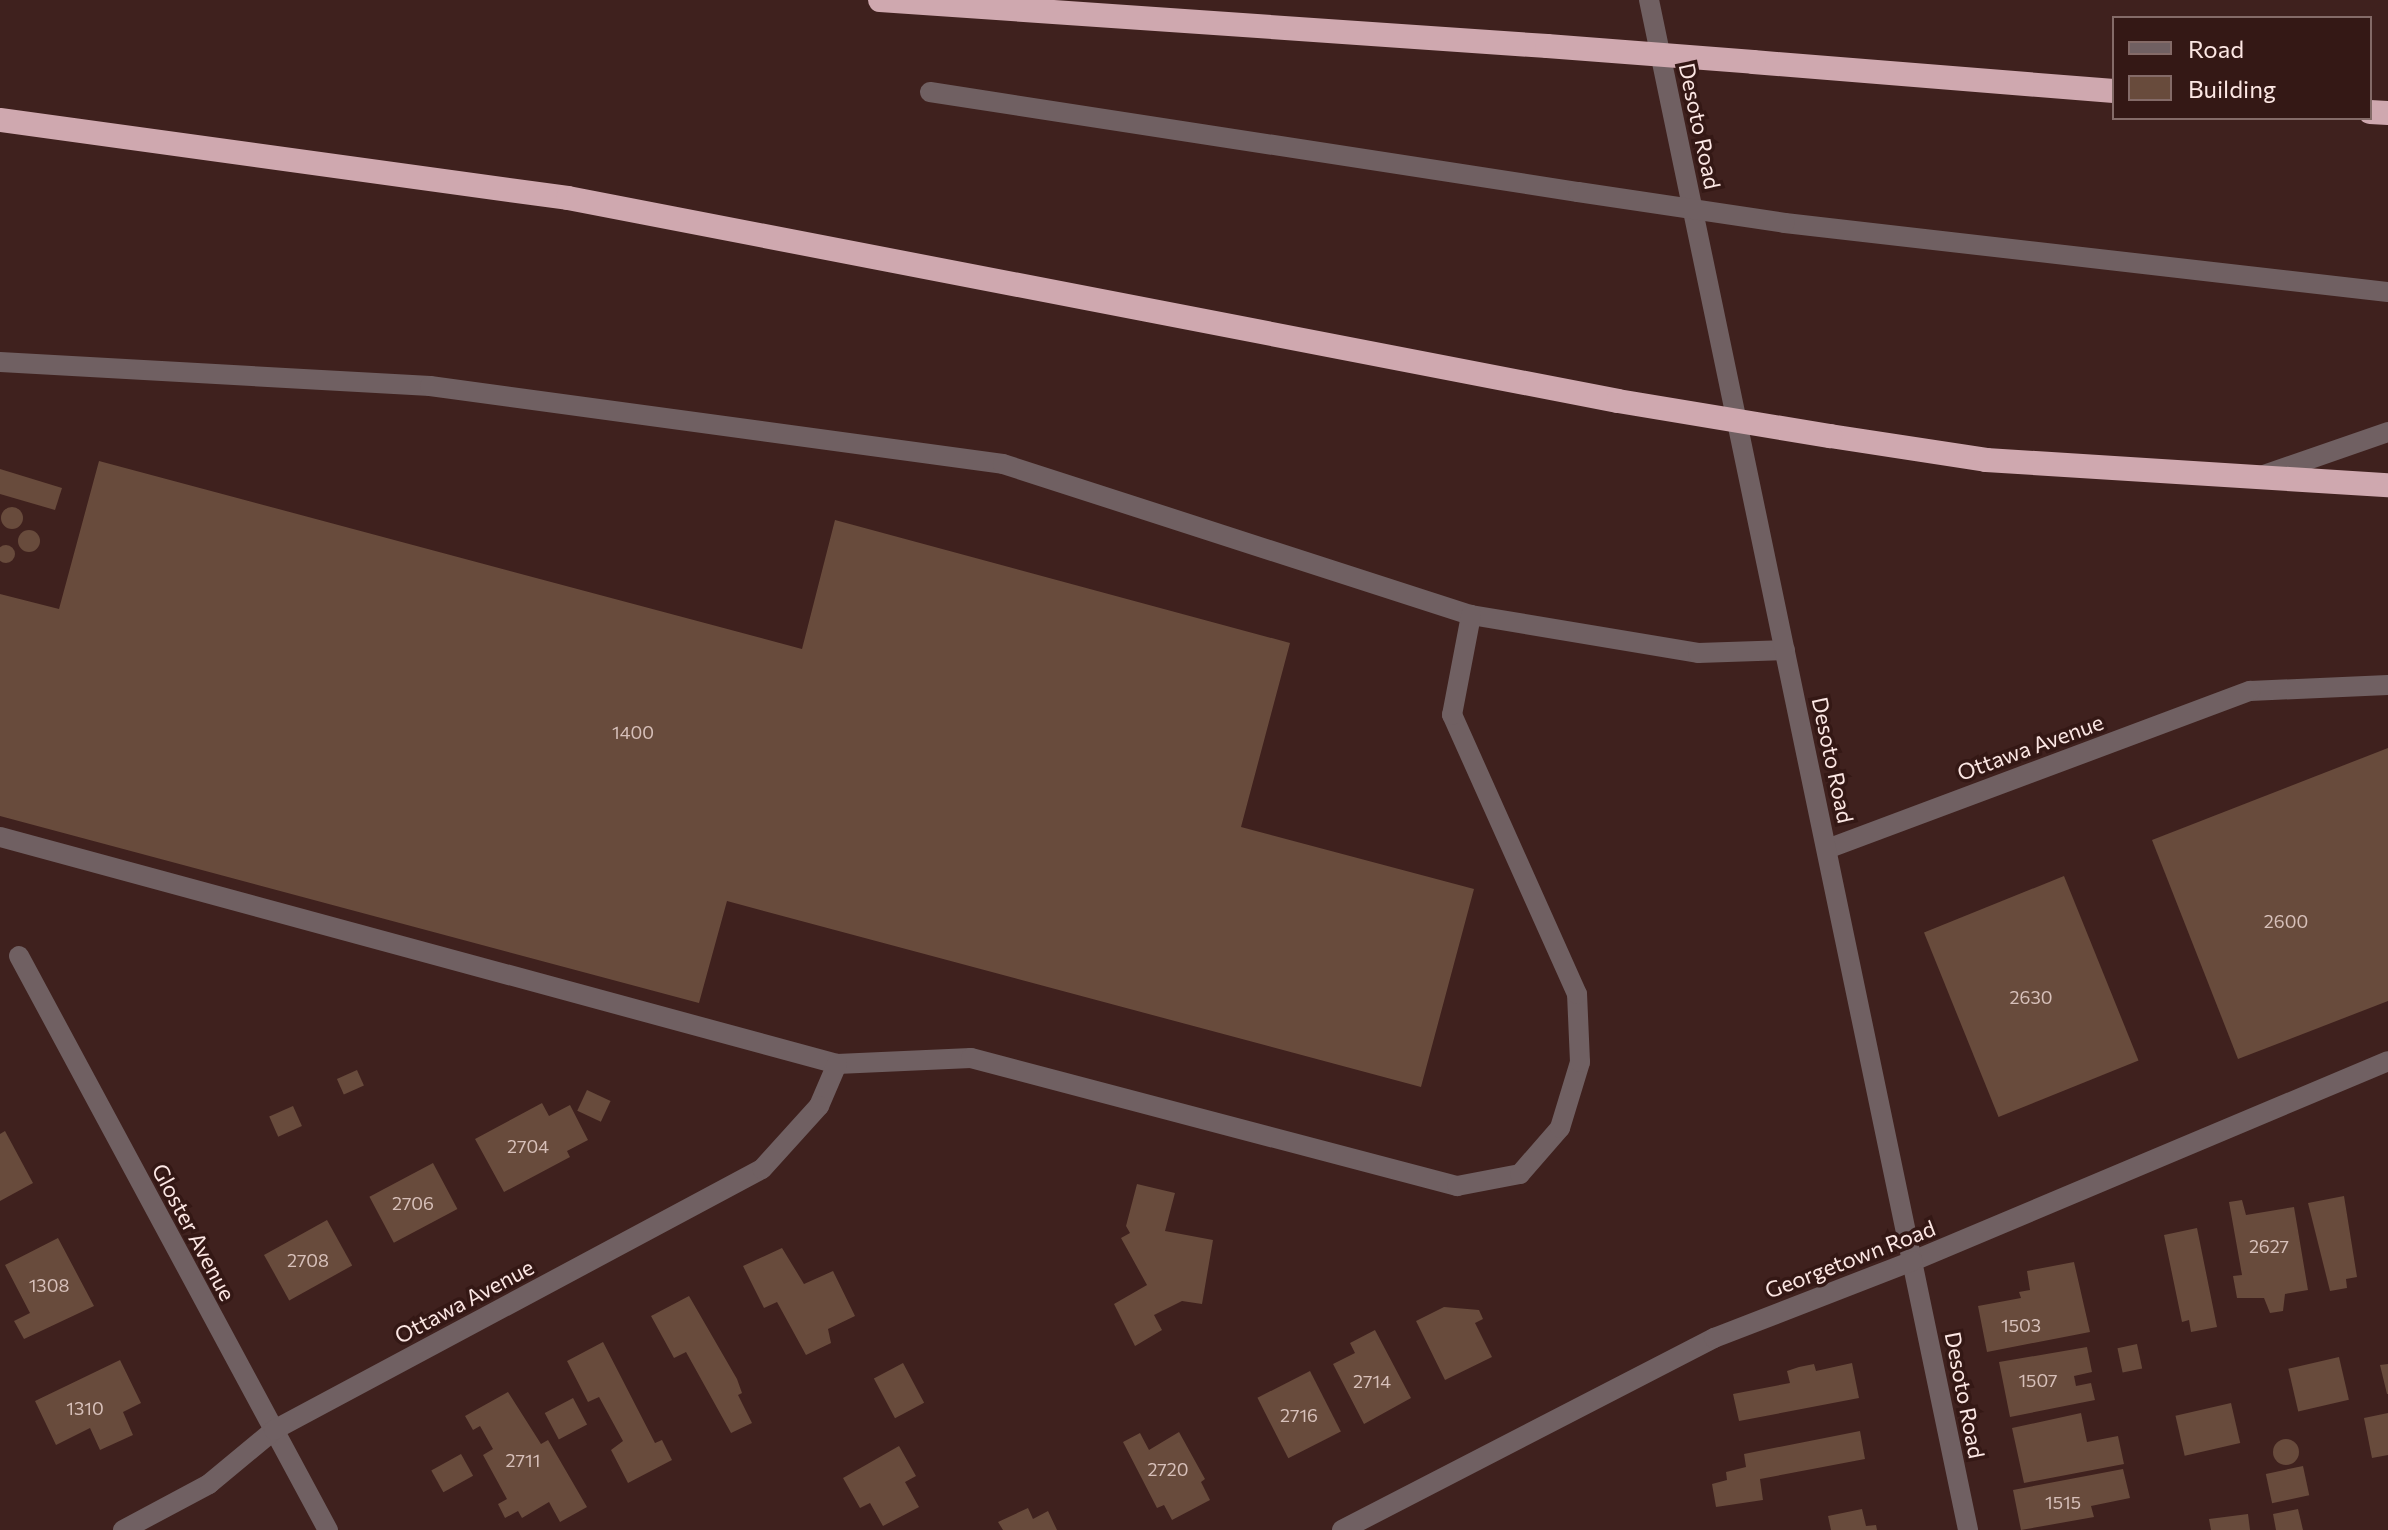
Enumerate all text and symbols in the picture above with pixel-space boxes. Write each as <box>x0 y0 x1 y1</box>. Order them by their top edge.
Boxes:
legend <box>2112 16 2372 120</box>
text: Road <box>2188 34 2244 63</box>
street label: Desoto Road <box>1674 60 1726 192</box>
text: Building <box>2188 74 2276 103</box>
street label: Desoto Road <box>1807 694 1859 826</box>
street label: Ottawa Avenue <box>1953 708 2107 786</box>
house number: 1400 <box>612 721 654 743</box>
house number: 2600 <box>2264 910 2308 932</box>
house number: 2630 <box>2010 986 2052 1008</box>
house number: 2704 <box>507 1135 549 1157</box>
street label: Gloster Avenue <box>147 1159 241 1305</box>
house number: 2706 <box>392 1192 434 1214</box>
street label: Georgetown Road <box>1761 1214 1939 1304</box>
house number: 2627 <box>2249 1235 2289 1257</box>
house number: 2708 <box>287 1249 329 1271</box>
street label: Ottawa Avenue <box>390 1253 538 1349</box>
house number: 1308 <box>29 1274 69 1296</box>
house number: 1503 <box>2001 1314 2041 1336</box>
street label: Desoto Road <box>1940 1329 1990 1461</box>
house number: 1507 <box>2018 1369 2058 1391</box>
house number: 2714 <box>1353 1370 1391 1392</box>
house number: 1310 <box>66 1397 104 1419</box>
house number: 2716 <box>1280 1404 1318 1426</box>
house number: 2711 <box>506 1449 540 1471</box>
house number: 2720 <box>1147 1458 1189 1480</box>
house number: 1515 <box>2045 1491 2081 1513</box>

